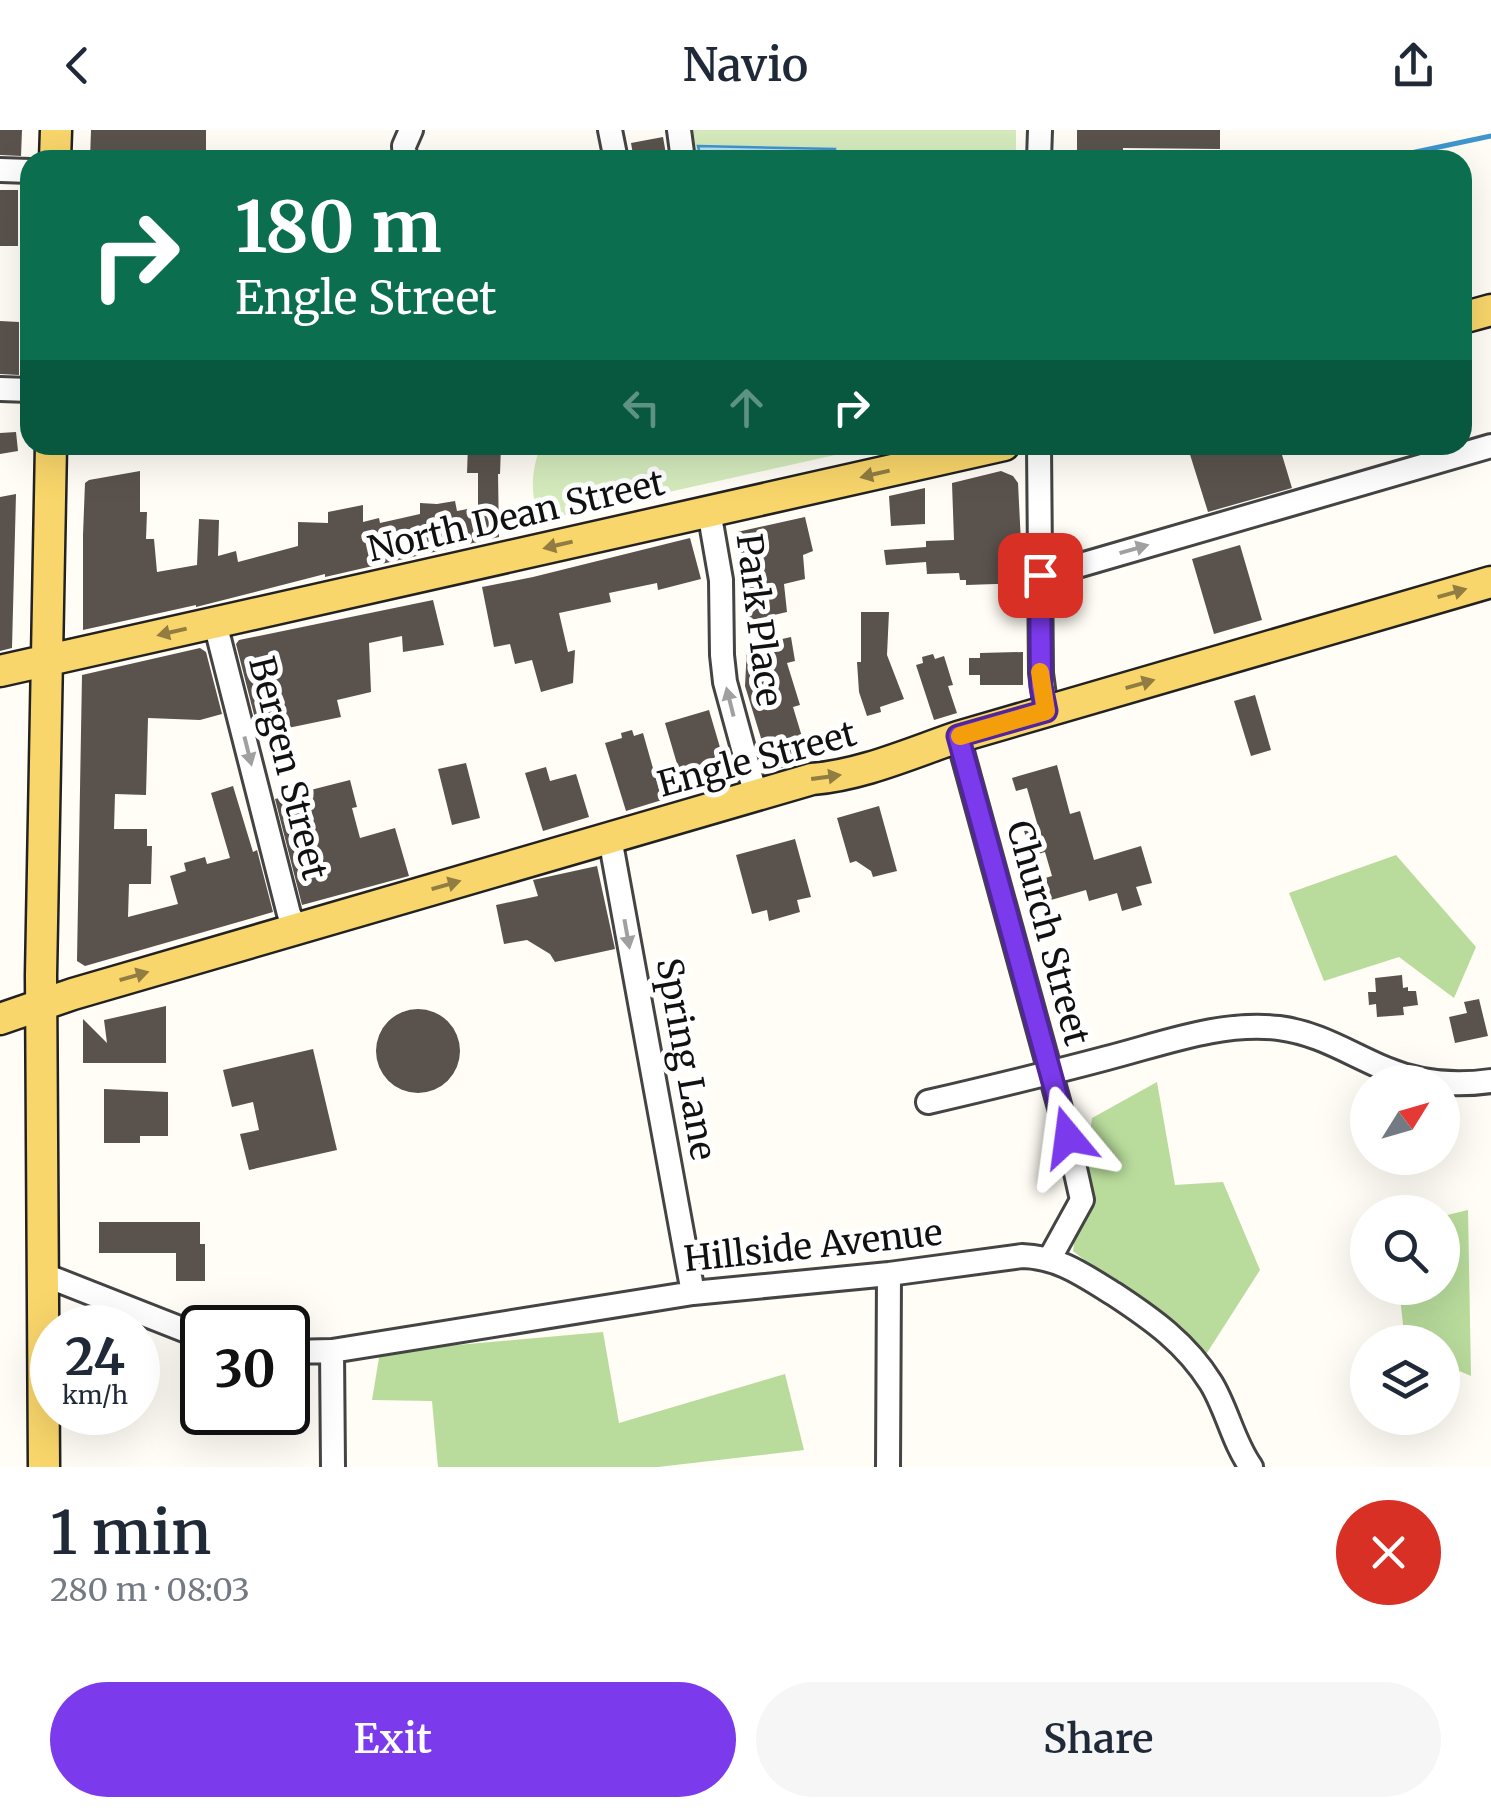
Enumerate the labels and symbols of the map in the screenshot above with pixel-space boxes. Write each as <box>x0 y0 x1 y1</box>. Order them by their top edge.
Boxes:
street label: North Dean Street <box>363 460 669 572</box>
one-way arrow <box>859 467 890 482</box>
street label: Park Place <box>727 531 791 709</box>
pin <box>998 533 1083 618</box>
one-way arrow <box>542 538 573 553</box>
one-way arrow <box>1119 541 1150 557</box>
one-way arrow <box>1437 585 1468 600</box>
one-way arrow <box>156 625 187 640</box>
street label: Bergen Street <box>239 652 337 884</box>
one-way arrow <box>1125 676 1156 691</box>
one-way arrow <box>722 686 737 717</box>
street label: Engle Street <box>653 711 861 807</box>
one-way arrow <box>240 736 256 767</box>
one-way arrow <box>811 769 842 785</box>
street label: Church Street <box>997 816 1099 1050</box>
one-way arrow <box>431 877 462 893</box>
one-way arrow <box>620 918 636 949</box>
street label: Spring Lane <box>647 955 725 1163</box>
one-way arrow <box>120 968 150 983</box>
north arrow <box>1350 1065 1460 1175</box>
position arrow <box>1016 1085 1120 1189</box>
street label: Hillside Avenue <box>682 1211 944 1281</box>
speed limit sign: 30 <box>180 1305 310 1435</box>

